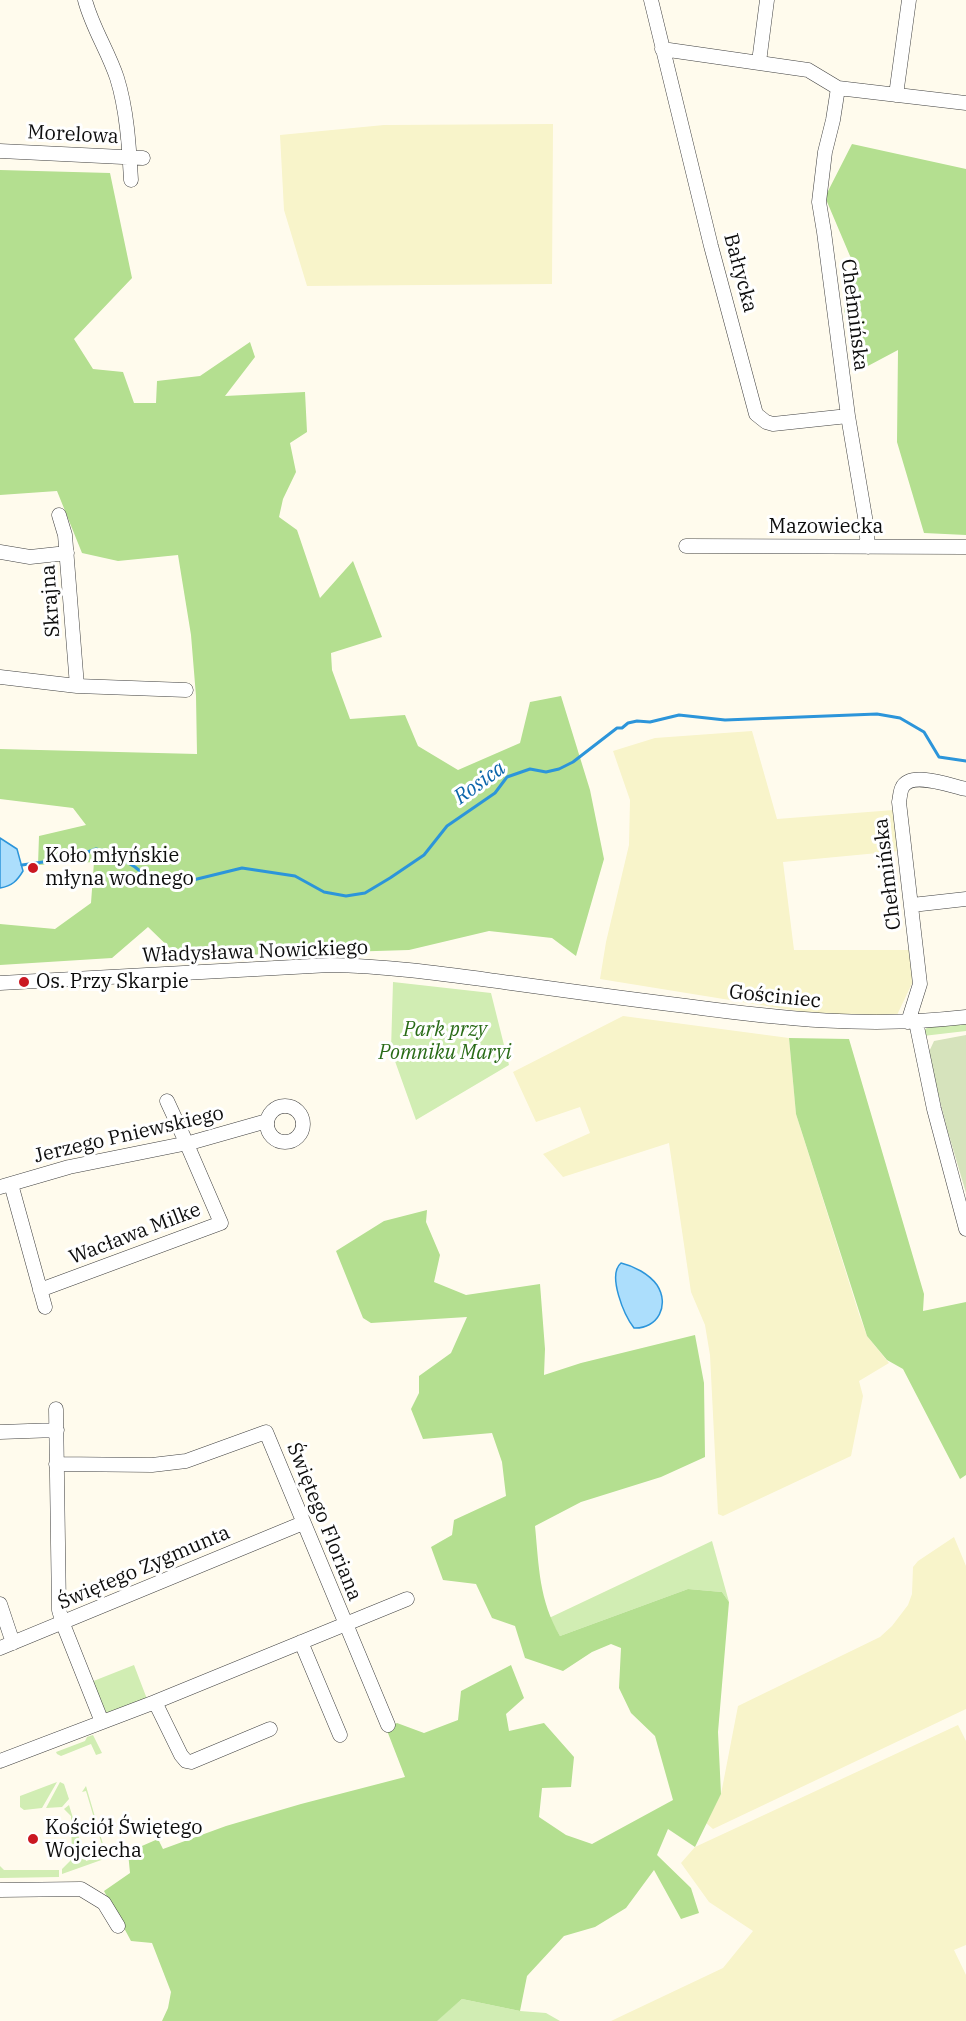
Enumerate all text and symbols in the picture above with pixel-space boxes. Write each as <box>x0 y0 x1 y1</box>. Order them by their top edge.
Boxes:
street label: Morelowa <box>27 121 119 149</box>
street label: Bałtycka <box>718 231 762 315</box>
street label: Chełmińska <box>835 258 873 372</box>
street label: Mazowiecka <box>769 515 883 539</box>
street label: Skrajna <box>36 564 66 638</box>
water label: Rosica <box>449 756 511 810</box>
street label: Chełmińska <box>869 817 907 931</box>
place label: Koło młyńskie młyna wodnego <box>45 844 194 891</box>
marker: Koło młyńskie młyna wodnego <box>26 861 40 875</box>
street label: Władysława Nowickiego <box>142 936 368 968</box>
place label: Os. Przy Skarpie <box>36 970 189 994</box>
marker: Os. Przy Skarpie <box>17 975 31 989</box>
street label: Gościniec <box>728 980 822 1014</box>
park label: Park przy Pomniku Maryi <box>379 1018 511 1065</box>
street label: Jerzego Pniewskiego <box>32 1101 226 1169</box>
street label: Wacława Milke <box>66 1198 204 1270</box>
street label: Świętego Floriana <box>281 1439 367 1605</box>
street label: Świętego Zygmunta <box>54 1521 234 1615</box>
place label: Kościół Świętego Wojciecha <box>45 1816 203 1863</box>
marker: Kościół Świętego Wojciecha <box>26 1832 40 1846</box>

